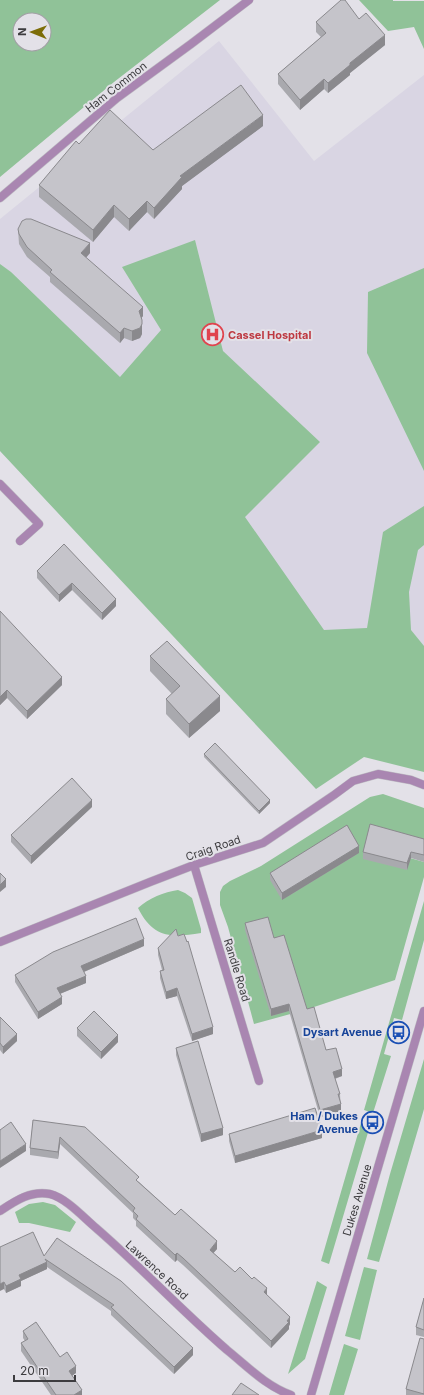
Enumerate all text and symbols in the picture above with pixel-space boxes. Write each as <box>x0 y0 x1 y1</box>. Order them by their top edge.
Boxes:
north arrow <box>12 12 52 52</box>
text: N <box>15 28 29 36</box>
street label: Ham Common <box>83 59 149 115</box>
hospital icon: Cassel Hospital <box>199 322 225 348</box>
place label: Cassel Hospital <box>228 328 311 342</box>
street label: Craig Road <box>184 832 242 864</box>
street label: Randle Road <box>221 937 253 1003</box>
bus stop icon: Dysart Avenue <box>385 1019 411 1045</box>
place label: Dysart Avenue <box>303 1025 382 1039</box>
place label: Ham / Dukes Avenue <box>290 1109 358 1136</box>
bus stop icon: Ham / Dukes Avenue <box>360 1109 386 1135</box>
street label: Dukes Avenue <box>339 1162 375 1238</box>
street label: Lawrence Road <box>123 1237 191 1303</box>
scale bar <box>14 1357 75 1383</box>
text: 20 m <box>20 1363 49 1378</box>

